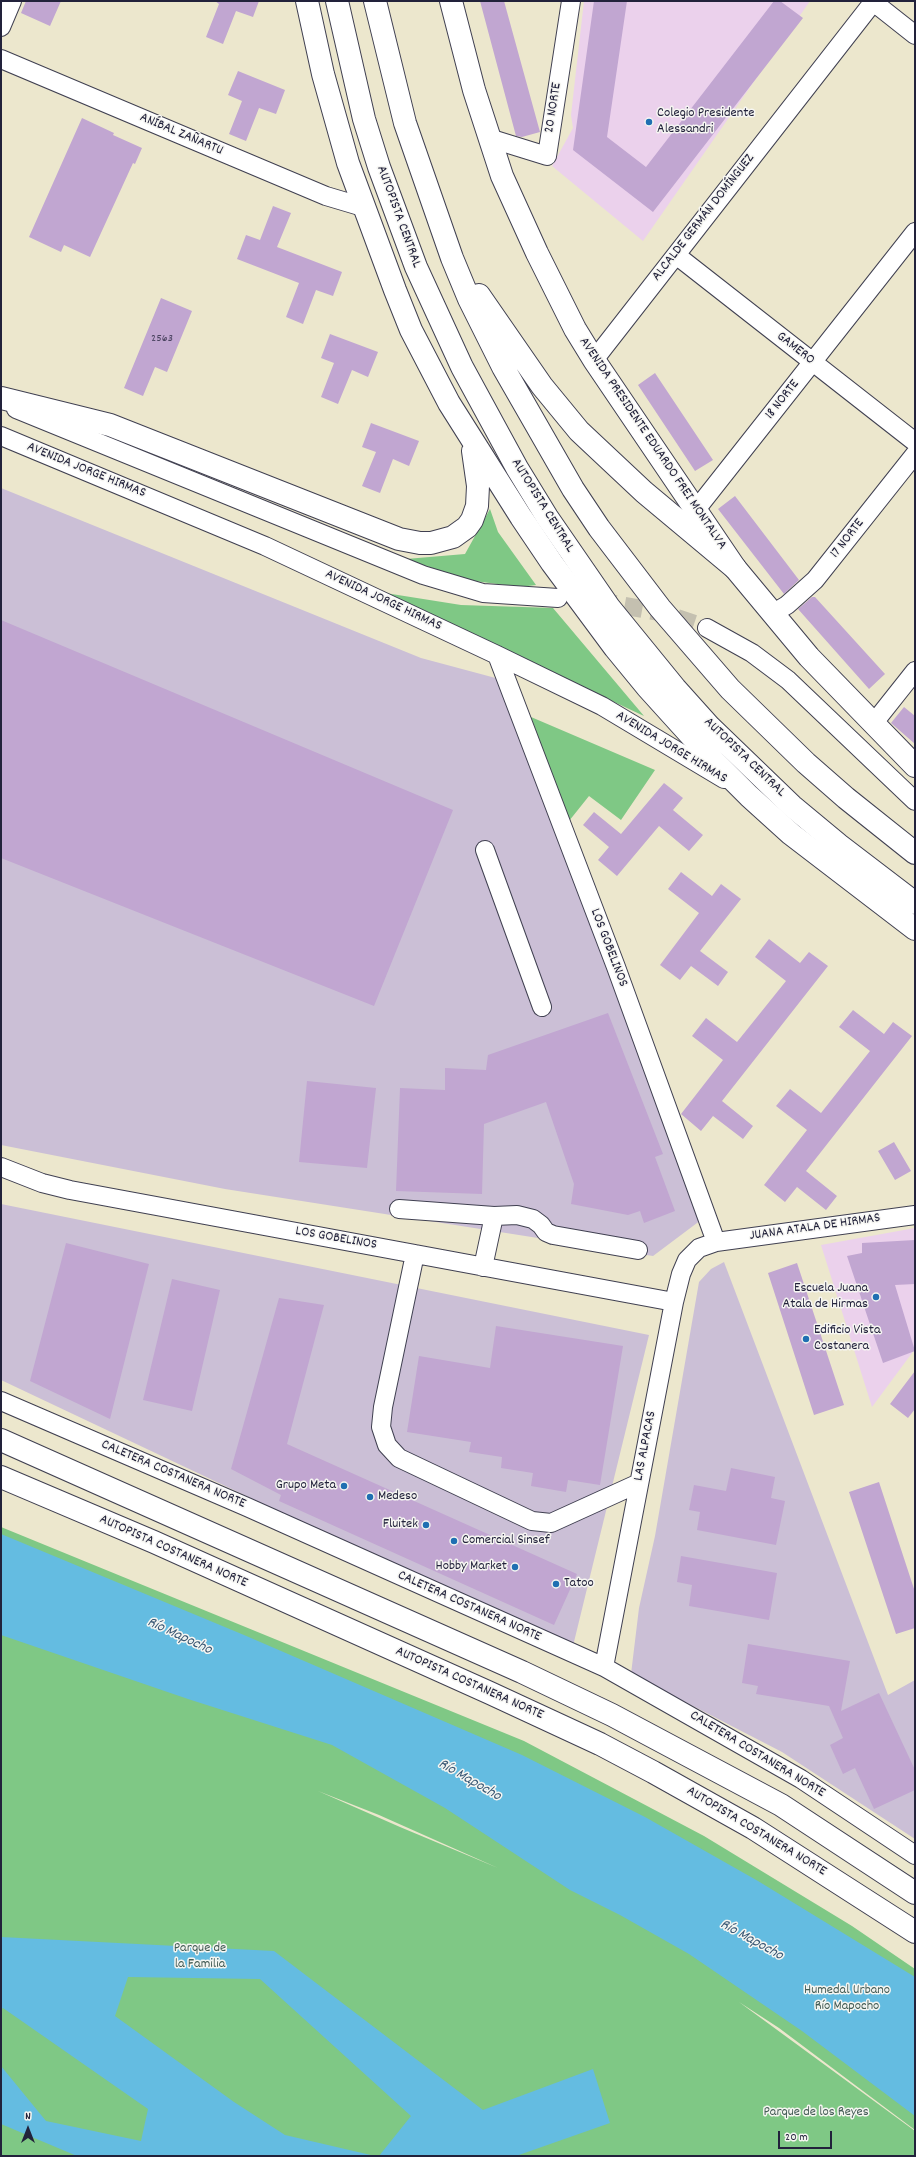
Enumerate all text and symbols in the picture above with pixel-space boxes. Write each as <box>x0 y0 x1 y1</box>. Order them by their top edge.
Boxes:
street label: 20 NORTE <box>542 82 566 134</box>
place label: Colegio Presidente Alessandri <box>657 106 754 138</box>
street label: ANÍBAL ZAÑARTU <box>137 110 225 160</box>
marker: Colegio Presidente Alessandri <box>644 117 654 127</box>
street label: ALCALDE GERMÁN DOMÍNGUEZ <box>649 151 759 285</box>
street label: AUTOPISTA CENTRAL <box>372 164 424 270</box>
street label: GAMERO <box>772 329 818 369</box>
house number: 2563 <box>151 332 173 346</box>
street label: AVENIDA PRESIDENTE EDUARDO FREI MONTALVA <box>574 335 730 553</box>
street label: 18 NORTE <box>762 377 804 423</box>
street label: AVENIDA JORGE HIRMAS <box>24 439 148 503</box>
street label: AUTOPISTA CENTRAL <box>506 456 578 556</box>
street label: 17 NORTE <box>827 516 869 562</box>
street label: AVENIDA JORGE HIRMAS <box>322 567 444 635</box>
street label: AVENIDA JORGE HIRMAS <box>612 708 730 788</box>
street label: AUTOPISTA CENTRAL <box>700 715 788 801</box>
street label: LOS GOBELINOS <box>585 907 631 989</box>
street label: JUANA ATALA DE HIRMAS <box>749 1211 881 1245</box>
street label: LOS GOBELINOS <box>294 1224 378 1254</box>
place label: Escuela Juana Atala de Hirmas <box>783 1281 868 1314</box>
marker: Escuela Juana Atala de Hirmas <box>871 1292 881 1302</box>
place label: Edificio Vista Costanera <box>814 1323 880 1356</box>
marker: Edificio Vista Costanera <box>801 1334 811 1344</box>
street label: LAS ALPACAS <box>631 1410 661 1482</box>
street label: CALETERA COSTANERA NORTE <box>98 1437 248 1513</box>
place label: Grupo Meta <box>276 1478 336 1494</box>
marker: Grupo Meta <box>339 1481 349 1491</box>
place label: Medeso <box>378 1489 417 1505</box>
marker: Medeso <box>365 1492 375 1502</box>
street label: AUTOPISTA COSTANERA NORTE <box>96 1512 250 1592</box>
place label: Fluitek <box>383 1517 418 1533</box>
marker: Fluitek <box>421 1520 431 1530</box>
place label: Comercial Sinsef <box>462 1533 550 1549</box>
marker: Comercial Sinsef <box>449 1536 459 1546</box>
place label: Hobby Market <box>436 1559 507 1575</box>
marker: Hobby Market <box>510 1562 520 1572</box>
street label: CALETERA COSTANERA NORTE <box>395 1568 543 1646</box>
place label: Tatoo <box>564 1576 594 1592</box>
marker: Tatoo <box>551 1579 561 1589</box>
water label: Río Mapocho <box>144 1614 214 1660</box>
street label: AUTOPISTA COSTANERA NORTE <box>392 1644 546 1724</box>
street label: CALETERA COSTANERA NORTE <box>686 1708 828 1802</box>
water label: Río Mapocho <box>435 1756 503 1806</box>
street label: AUTOPISTA COSTANERA NORTE <box>683 1783 829 1881</box>
water label: Río Mapocho <box>716 1916 786 1966</box>
park label: Parque de la Familia <box>174 1941 226 1974</box>
park label: Humedal Urbano Río Mapocho <box>804 1983 890 2016</box>
park label: Parque de los Reyes <box>763 2105 869 2121</box>
north arrow <box>8 2109 48 2149</box>
text: N <box>25 2109 31 2125</box>
scale bar <box>780 2123 834 2149</box>
text: 20 m <box>785 2129 808 2146</box>

